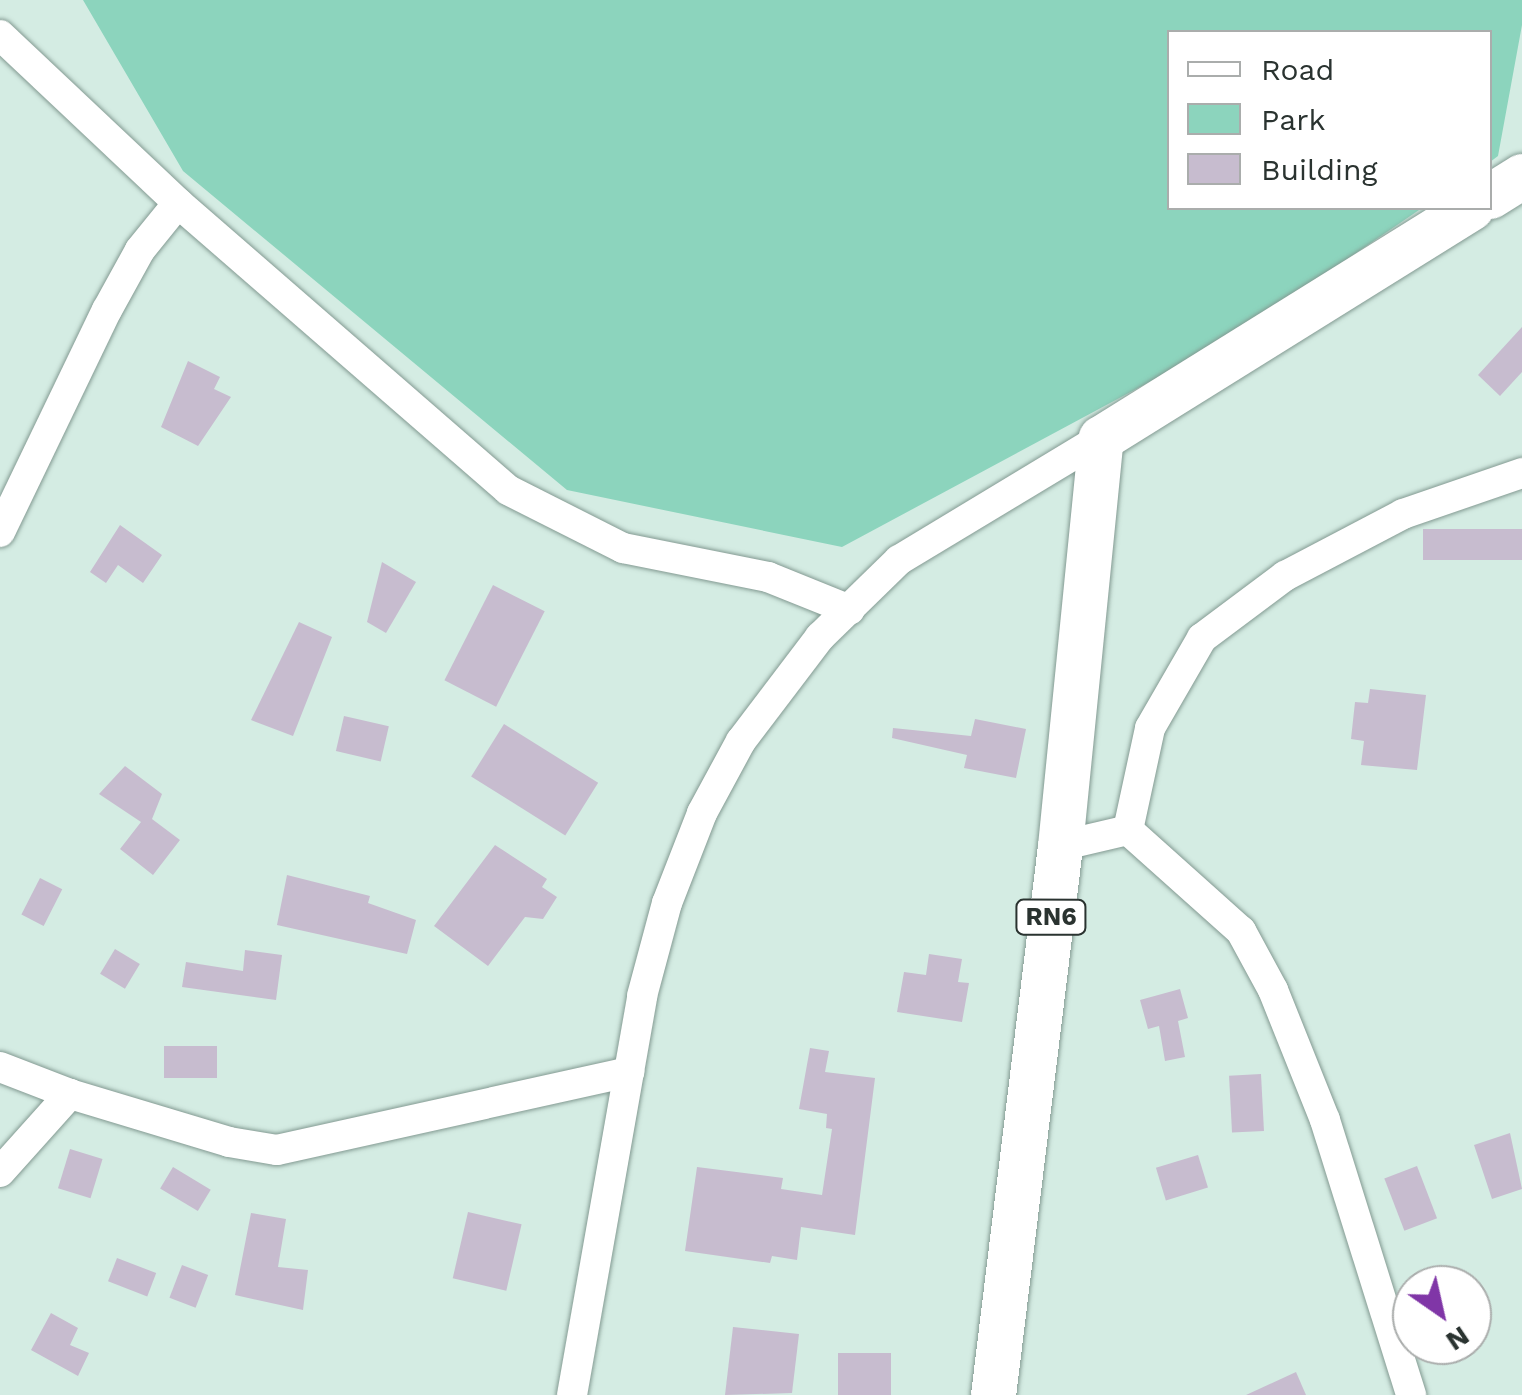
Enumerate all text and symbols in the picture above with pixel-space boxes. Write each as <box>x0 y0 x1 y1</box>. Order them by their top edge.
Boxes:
legend <box>1167 30 1492 210</box>
text: Road <box>1261 52 1334 87</box>
text: Park <box>1261 102 1326 137</box>
text: Building <box>1261 152 1378 187</box>
road number: RN6 <box>1014 897 1088 937</box>
north arrow <box>1392 1265 1492 1365</box>
text: N <box>1440 1319 1476 1358</box>

